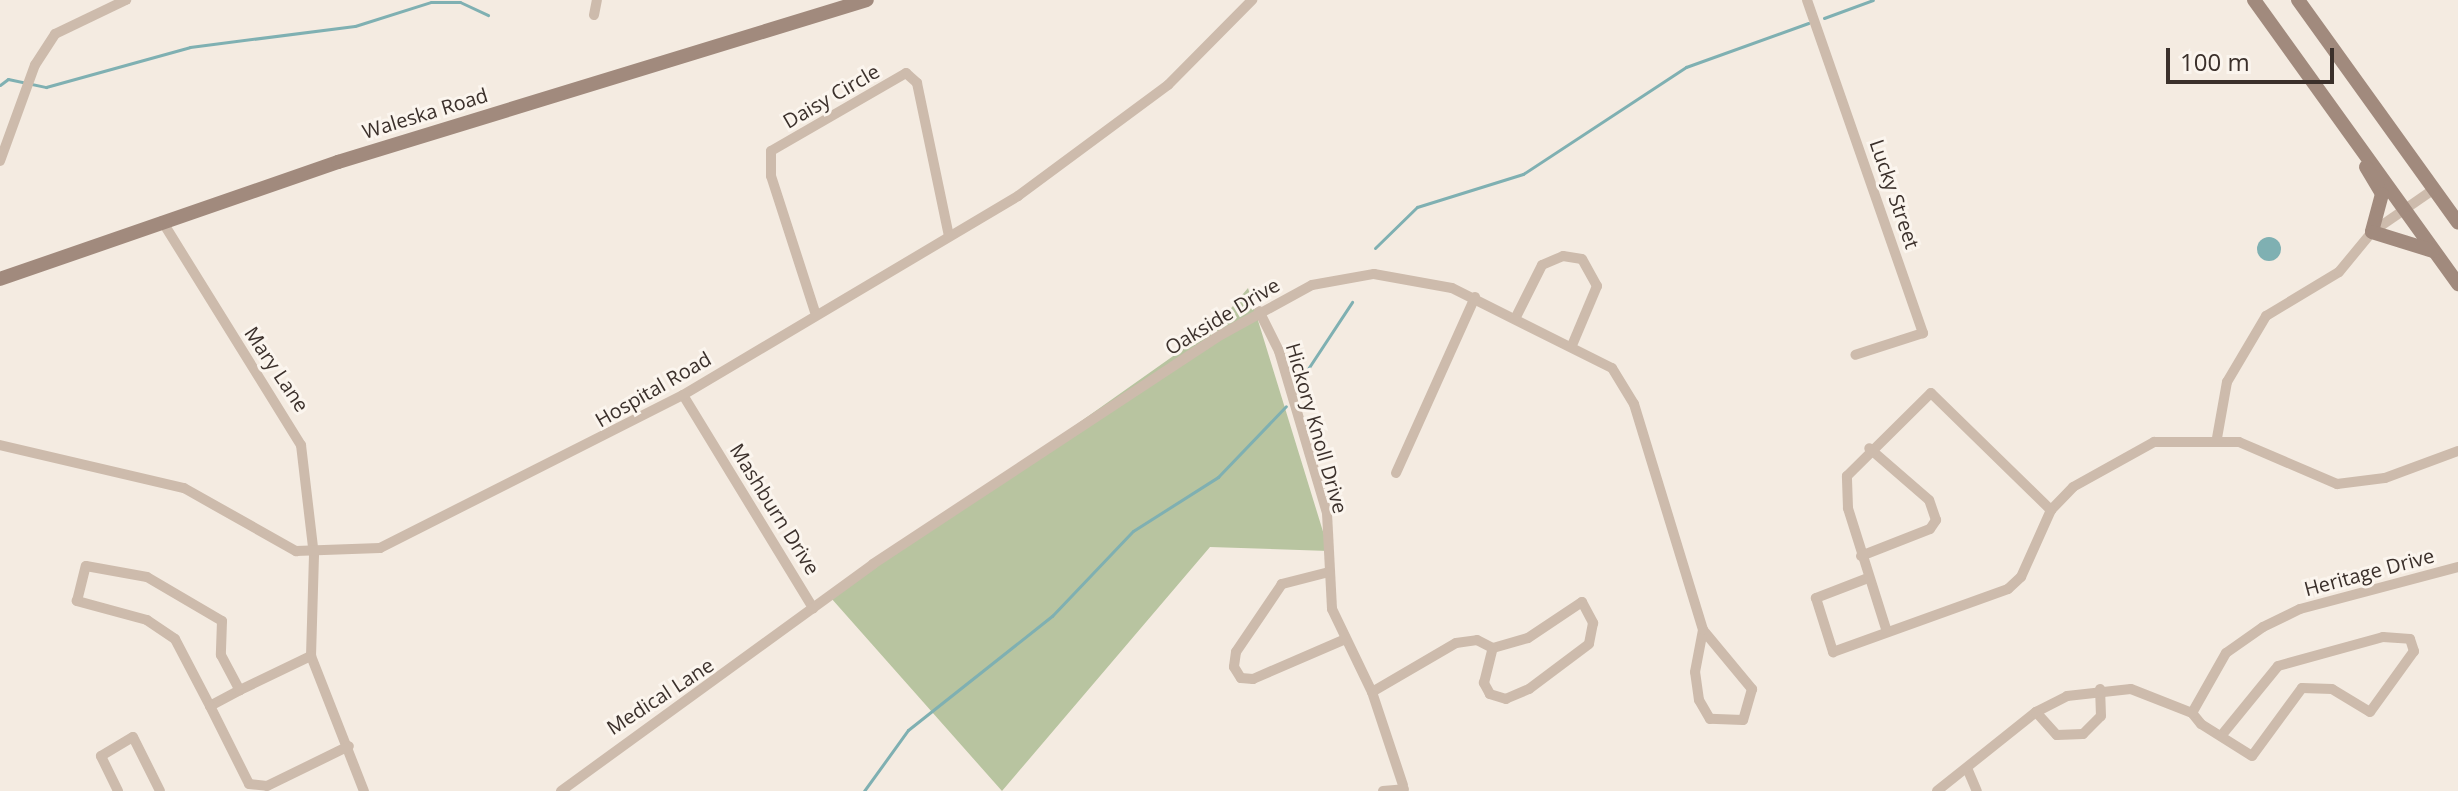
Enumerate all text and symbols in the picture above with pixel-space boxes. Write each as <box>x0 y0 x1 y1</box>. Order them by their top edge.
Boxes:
scale bar <box>2170 32 2338 82</box>
text: 100 m <box>2180 45 2250 78</box>
street label: Daisy Circle <box>779 59 883 133</box>
street label: Waleska Road <box>359 83 491 143</box>
street label: Lucky Street <box>1865 136 1925 252</box>
street label: Oakside Drive <box>1160 272 1284 360</box>
street label: Mary Lane <box>240 322 314 416</box>
street label: Hickory Knoll Drive <box>1281 340 1353 516</box>
street label: Hospital Road <box>591 346 715 432</box>
street label: Mashburn Drive <box>725 439 825 579</box>
street label: Heritage Drive <box>2301 543 2437 601</box>
street label: Medical Lane <box>602 653 718 739</box>

